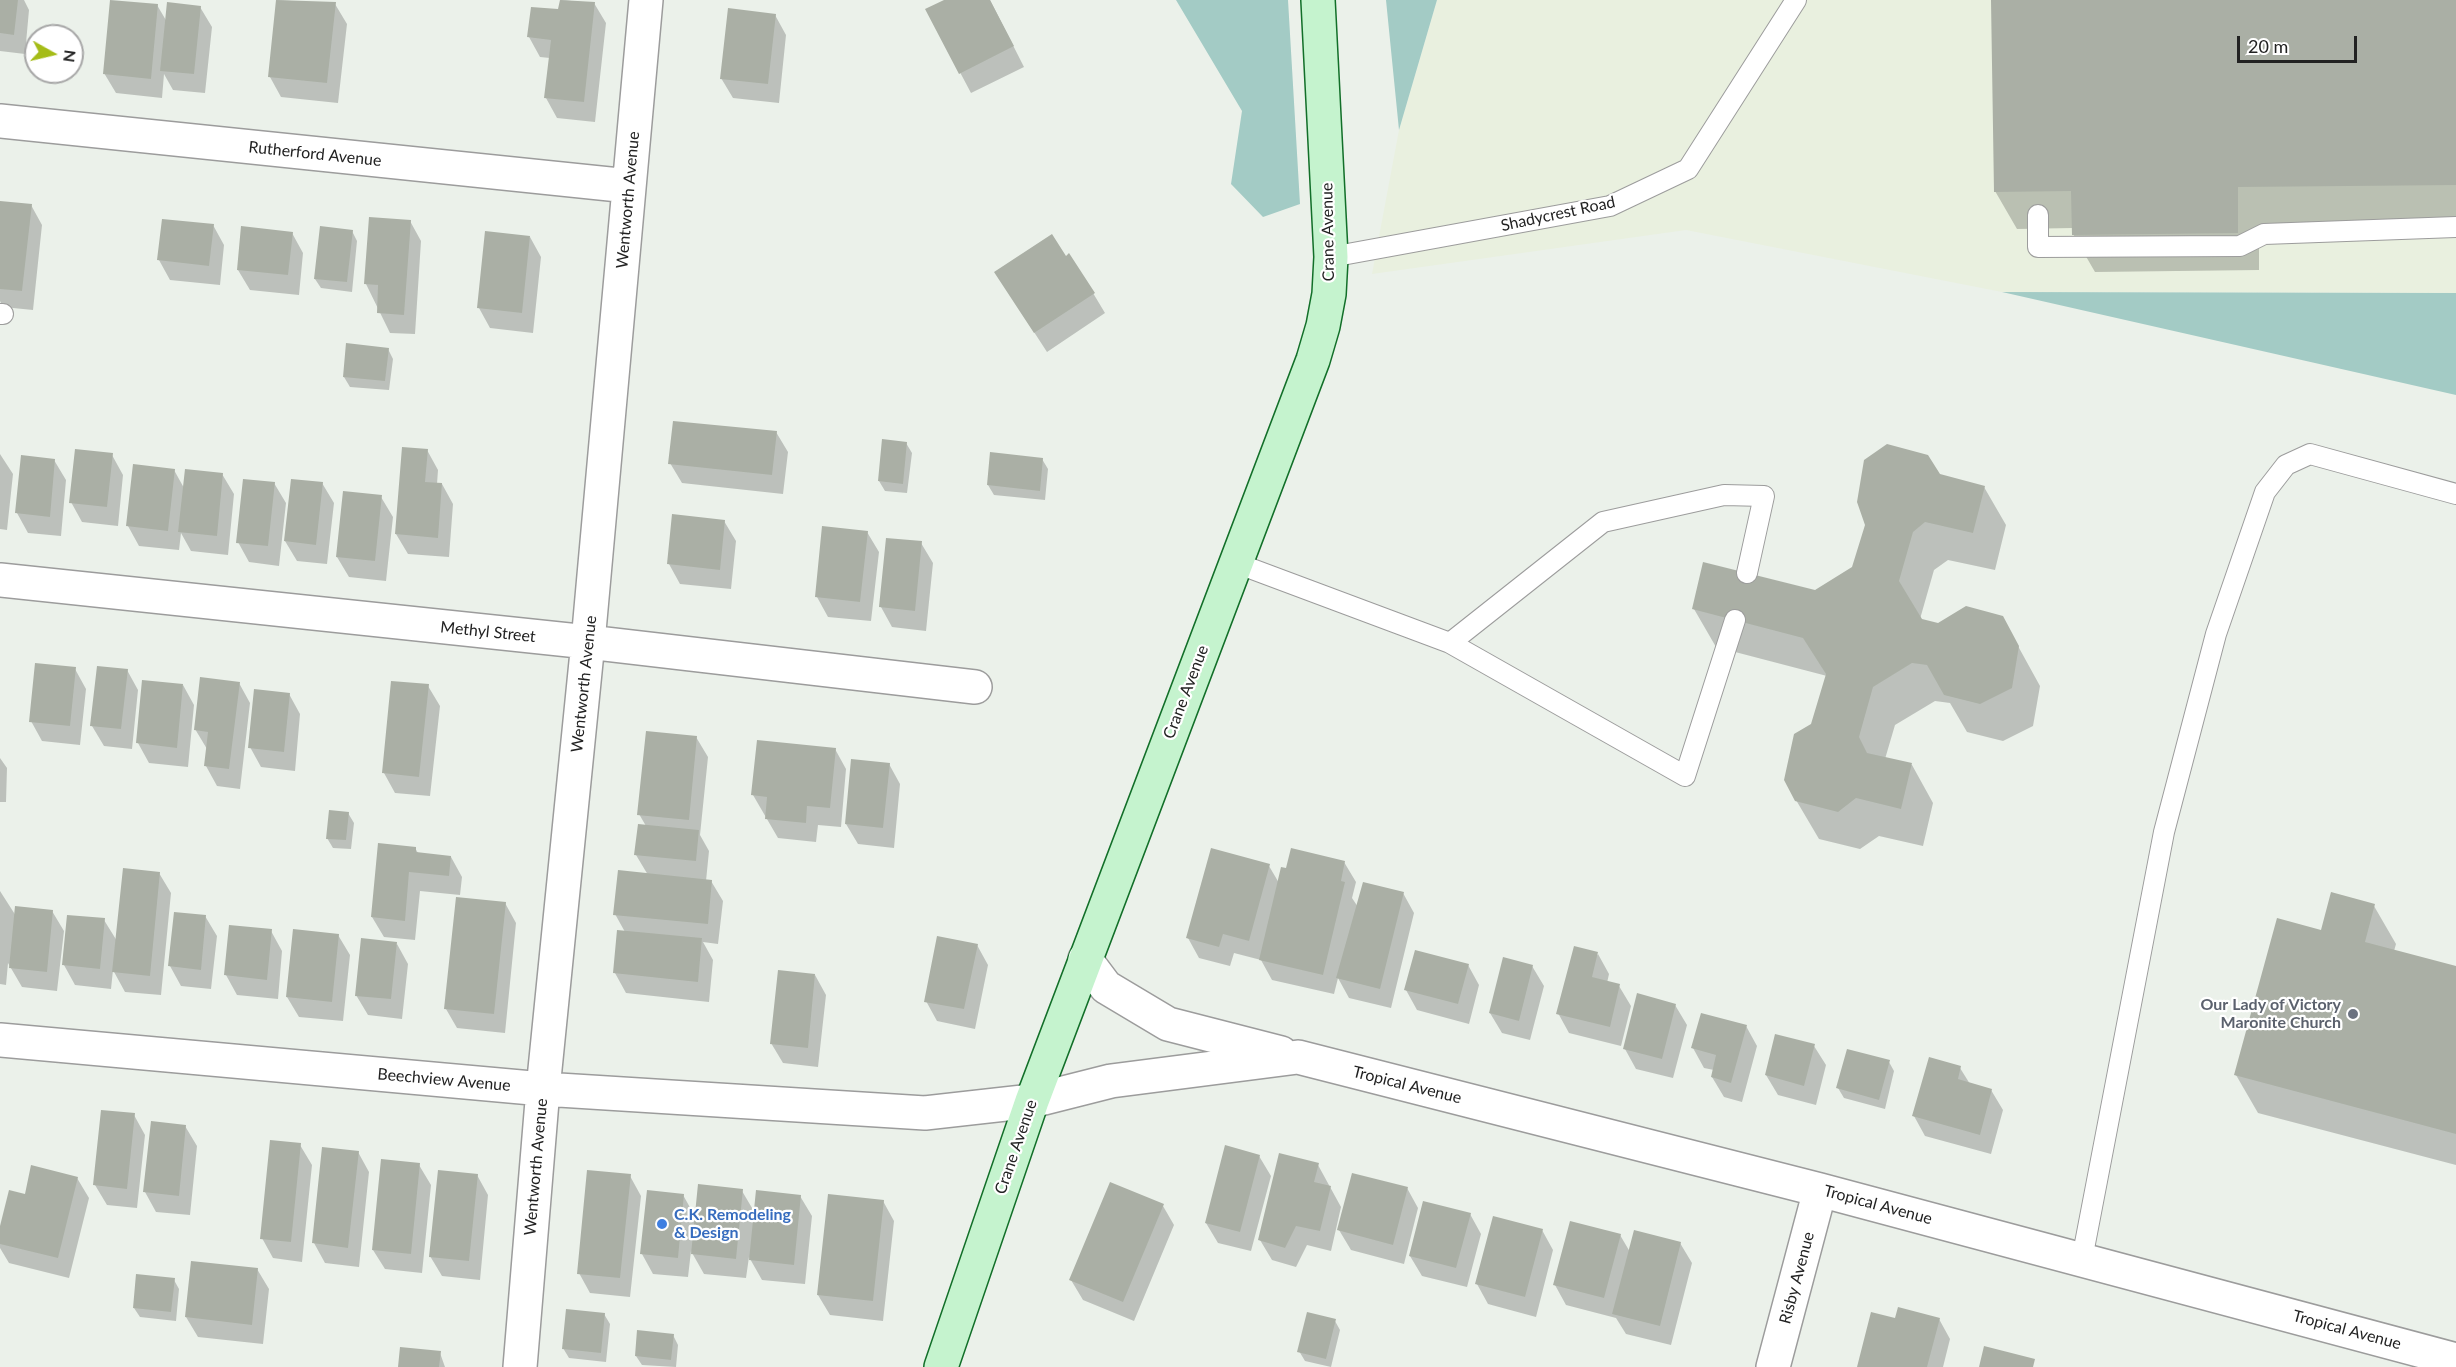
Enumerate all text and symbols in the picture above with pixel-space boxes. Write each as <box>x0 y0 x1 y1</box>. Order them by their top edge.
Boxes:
north arrow <box>24 24 84 84</box>
scale bar <box>2240 24 2360 62</box>
text: 20 m <box>2248 35 2288 57</box>
text: N <box>60 49 81 64</box>
street label: Wentworth Avenue <box>612 131 644 269</box>
street label: Rutherford Avenue <box>248 137 382 171</box>
street label: Crane Avenue <box>1318 182 1338 282</box>
street label: Shadycrest Road <box>1499 193 1617 235</box>
street label: Wentworth Avenue <box>567 615 601 753</box>
street label: Methyl Street <box>439 617 537 647</box>
street label: Crane Avenue <box>1159 642 1213 742</box>
place label: Our Lady of Victory Maronite Church <box>2200 995 2341 1033</box>
marker: Our Lady of Victory Maronite Church <box>2346 1007 2360 1021</box>
street label: Tropical Avenue <box>1351 1062 1463 1108</box>
street label: Beechview Avenue <box>377 1065 511 1095</box>
street label: Crane Avenue <box>991 1097 1041 1197</box>
street label: Wentworth Avenue <box>520 1098 552 1236</box>
street label: Tropical Avenue <box>1822 1181 1934 1229</box>
place label: C.K. Remodeling & Design <box>674 1205 791 1243</box>
marker: C.K. Remodeling & Design <box>655 1217 669 1231</box>
street label: Risby Avenue <box>1775 1230 1819 1326</box>
street label: Tropical Avenue <box>2291 1306 2403 1354</box>

